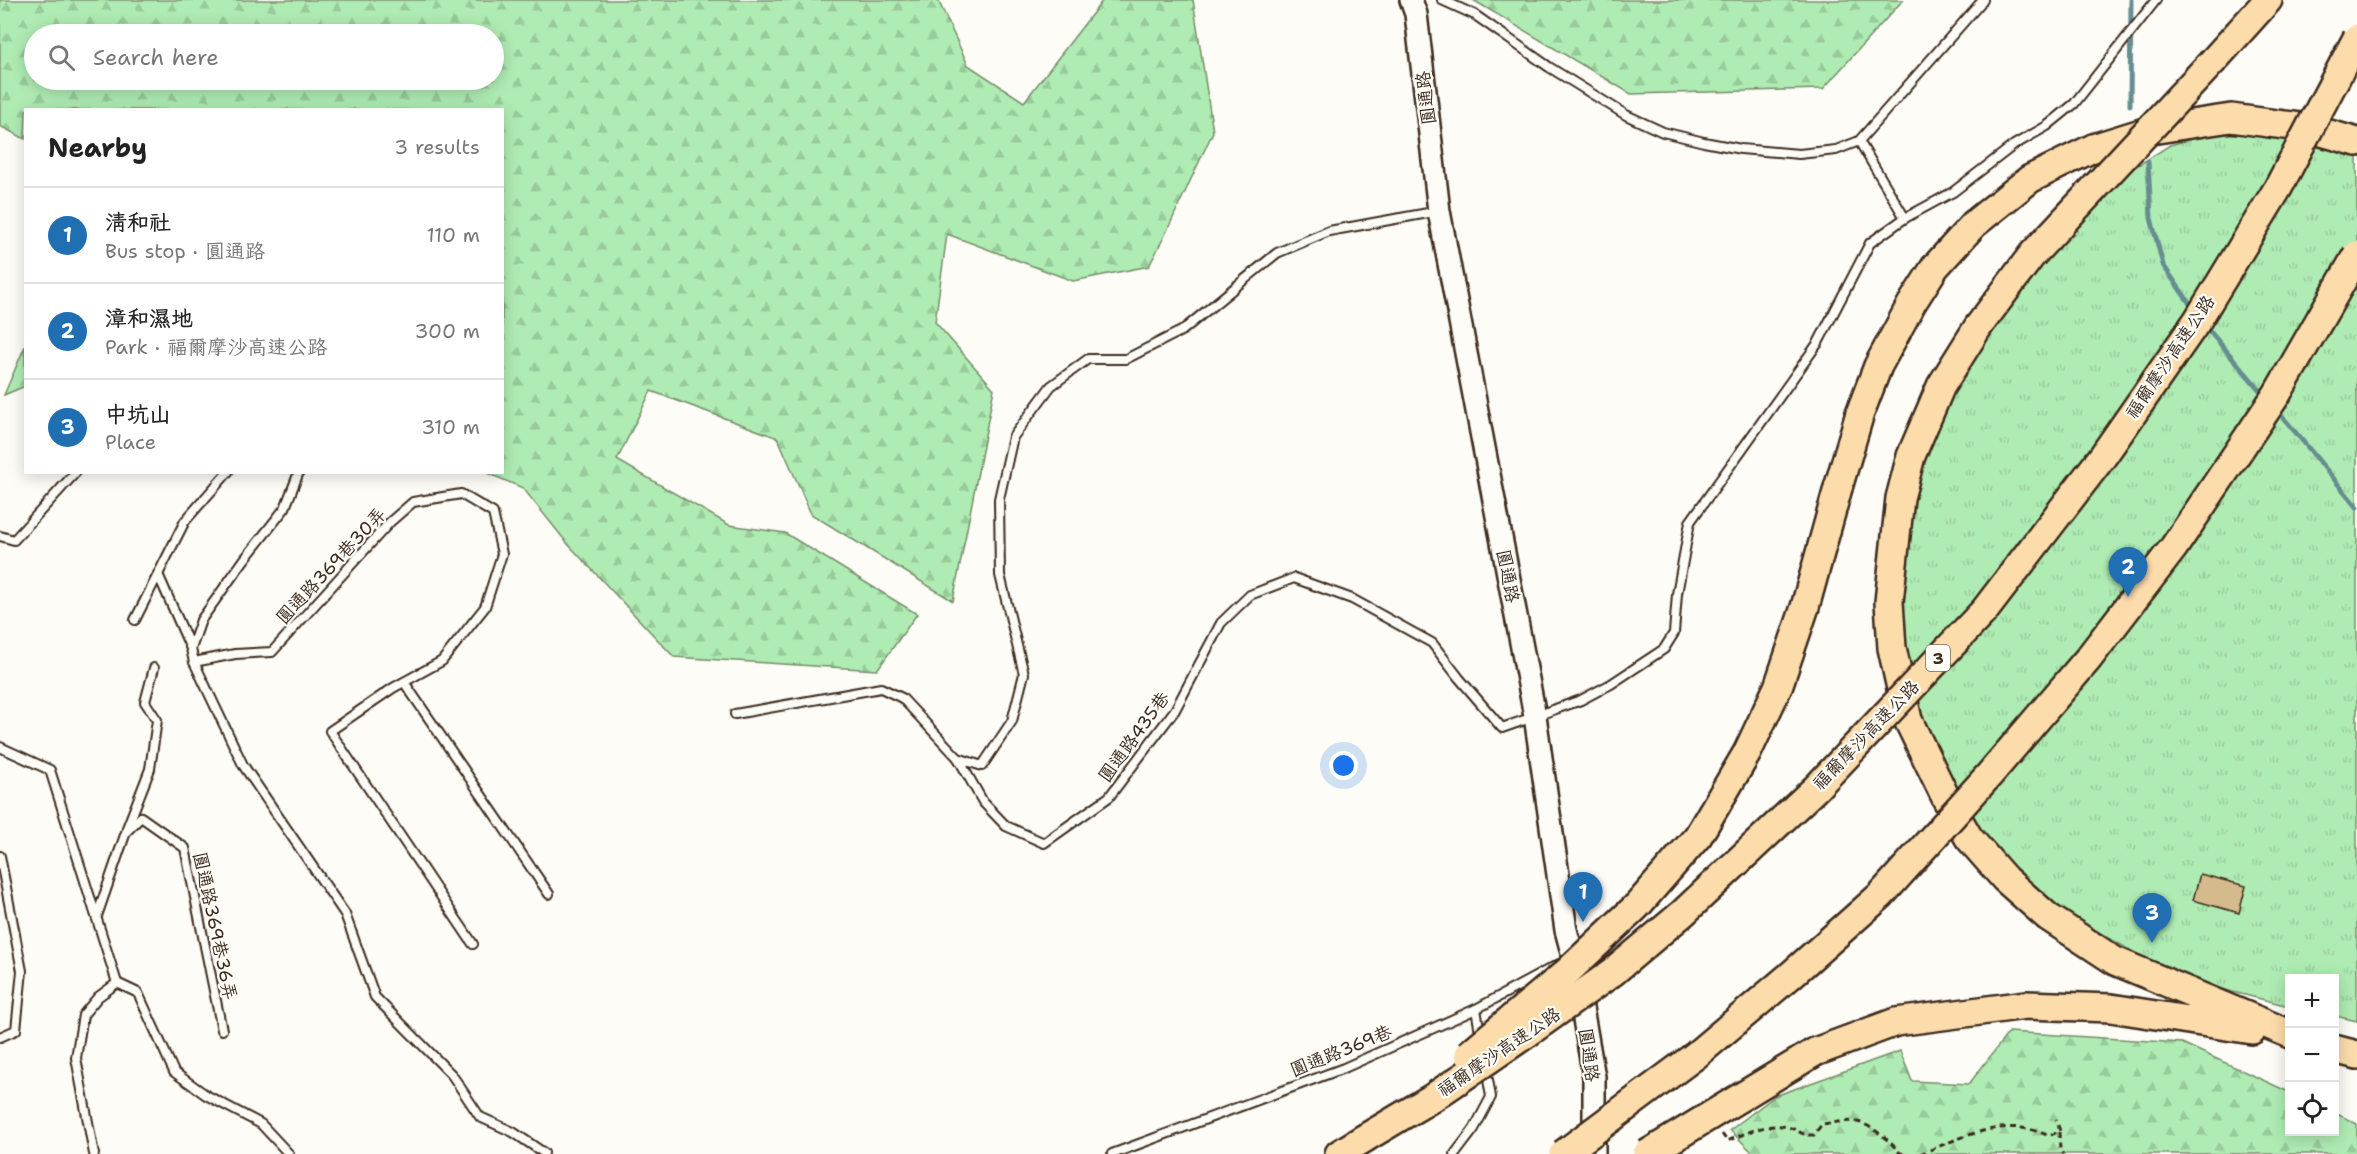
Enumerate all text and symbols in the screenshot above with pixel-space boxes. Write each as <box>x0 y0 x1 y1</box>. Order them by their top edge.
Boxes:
search box <box>24 24 504 90</box>
icon: search <box>45 41 78 74</box>
text: Search here <box>93 43 219 72</box>
street label: 圓通路 <box>1411 70 1441 126</box>
text: Nearby <box>48 130 147 165</box>
text: 3 results <box>394 134 480 160</box>
text: 清和社 <box>105 208 171 237</box>
text: 1 <box>63 222 72 248</box>
text: 110 m <box>426 222 480 248</box>
text: Bus stop · 圓通路 <box>105 238 265 264</box>
street label: 福爾摩沙高速公路 <box>2120 291 2220 423</box>
text: 漳和濕地 <box>105 304 193 333</box>
text: 2 <box>61 318 75 344</box>
text: 300 m <box>414 318 480 344</box>
text: Park · 福爾摩沙高速公路 <box>105 334 327 360</box>
text: 中坑山 <box>105 400 171 429</box>
text: 3 <box>61 414 75 440</box>
text: 310 m <box>421 414 480 440</box>
text: Place <box>105 429 156 455</box>
street label: 圓通路369巷30弄 <box>271 503 391 629</box>
street label: 圓通路 <box>1491 547 1525 605</box>
pin: 2 <box>2108 548 2148 597</box>
road number: 3 <box>1926 645 1950 671</box>
street label: 福爾摩沙高速公路 <box>1807 675 1925 795</box>
street label: 圓通路435巷 <box>1093 687 1175 787</box>
your location <box>1329 751 1358 780</box>
street label: 圓通路369巷36弄 <box>188 850 242 1002</box>
pin: 1 <box>1564 872 1602 922</box>
pin: 3 <box>2132 894 2172 943</box>
map controls <box>2285 974 2339 1136</box>
button: + <box>2285 974 2339 1028</box>
street label: 福爾摩沙高速公路 <box>1433 1002 1565 1102</box>
street label: 圓通路369巷 <box>1286 1020 1396 1082</box>
street label: 圓通路 <box>1573 1027 1605 1083</box>
button: − <box>2285 1028 2339 1082</box>
button: locate <box>2285 1082 2339 1136</box>

